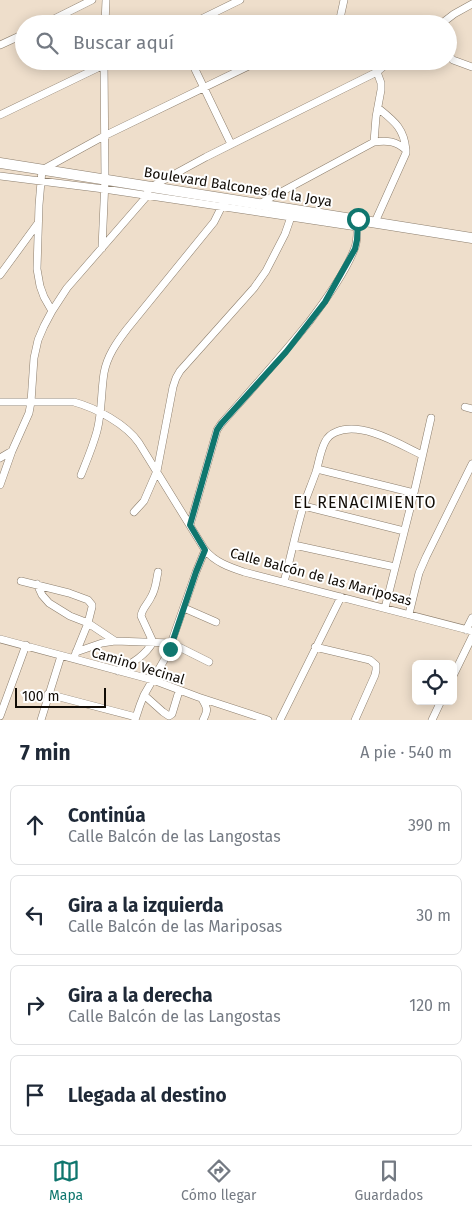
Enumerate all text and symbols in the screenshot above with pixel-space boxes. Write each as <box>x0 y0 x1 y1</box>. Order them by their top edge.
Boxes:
search box <box>15 15 457 70</box>
icon: search <box>33 29 61 57</box>
text: Buscar aquí <box>73 31 174 54</box>
street label: Boulevard Balcones de la Joya <box>143 164 333 210</box>
route start <box>347 208 370 231</box>
district label: EL RENACIMIENTO <box>293 493 437 512</box>
street label: Calle Balcón de las Mariposas <box>228 545 414 610</box>
route end <box>159 638 182 661</box>
street label: Camino Vecinal <box>89 644 187 688</box>
map controls <box>412 660 457 705</box>
button: locate <box>412 660 457 705</box>
scale bar <box>15 685 106 708</box>
text: 100 m <box>22 688 59 705</box>
text: 7 min <box>20 740 71 766</box>
text: A pie · 540 m <box>360 743 452 762</box>
text: Continúa <box>68 804 146 827</box>
icon: ahead <box>21 811 49 839</box>
text: 390 m <box>408 816 451 835</box>
text: Calle Balcón de las Langostas <box>68 827 281 846</box>
text: Gira a la izquierda <box>68 894 224 917</box>
icon: left <box>21 901 49 929</box>
text: 30 m <box>416 906 451 925</box>
text: Calle Balcón de las Mariposas <box>68 917 282 936</box>
text: Gira a la derecha <box>68 984 213 1007</box>
icon: right <box>21 991 49 1019</box>
text: 120 m <box>409 996 451 1015</box>
text: Calle Balcón de las Langostas <box>68 1007 281 1026</box>
icon: arrive <box>21 1081 49 1109</box>
text: Llegada al destino <box>68 1084 227 1107</box>
tab: Mapa <box>49 1157 83 1204</box>
tab: Cómo llegar <box>181 1157 257 1204</box>
tab: Guardados <box>354 1157 423 1204</box>

